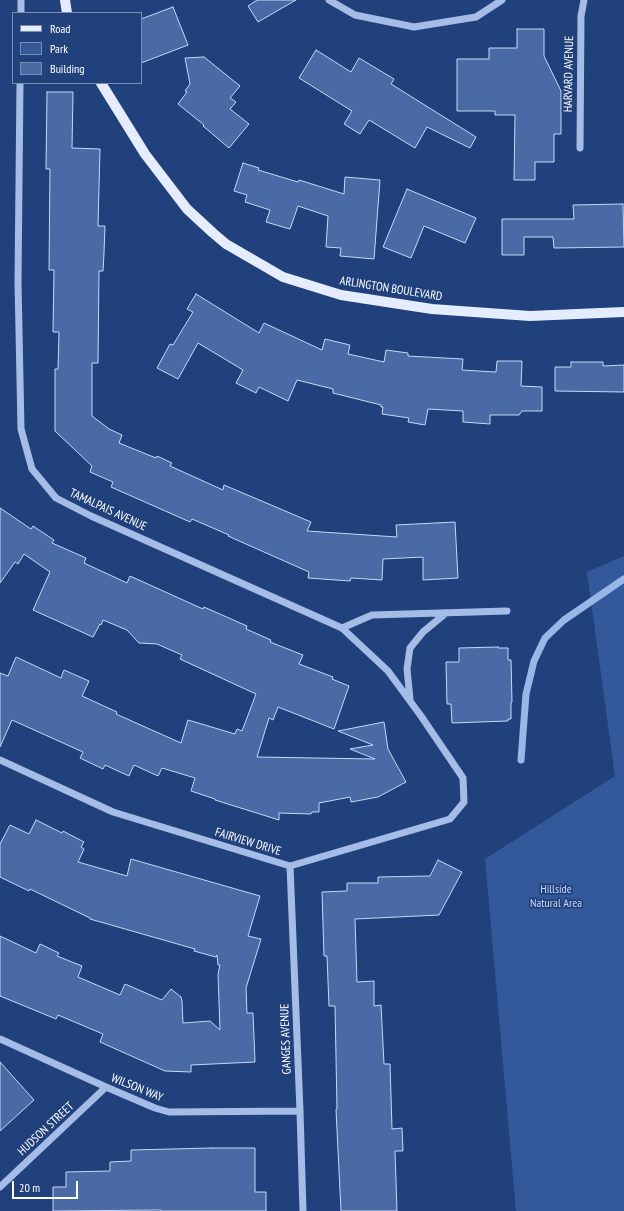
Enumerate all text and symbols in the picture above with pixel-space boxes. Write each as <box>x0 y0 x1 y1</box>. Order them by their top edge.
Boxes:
legend <box>12 12 142 84</box>
text: Road <box>50 21 70 36</box>
street label: HARVARD AVENUE <box>561 36 577 112</box>
text: Park <box>50 41 68 56</box>
text: Building <box>50 61 85 76</box>
street label: ARLINGTON BOULEVARD <box>339 274 443 304</box>
street label: TAMALPAIS AVENUE <box>67 486 149 534</box>
street label: FAIRVIEW DRIVE <box>213 825 283 859</box>
park label: Hillside Natural Area <box>530 883 582 911</box>
street label: GANGES AVENUE <box>278 1004 294 1074</box>
street label: WILSON WAY <box>109 1071 165 1105</box>
street label: HUDSON STREET <box>15 1099 77 1159</box>
scale bar <box>14 1173 80 1199</box>
text: 20 m <box>19 1180 40 1195</box>

